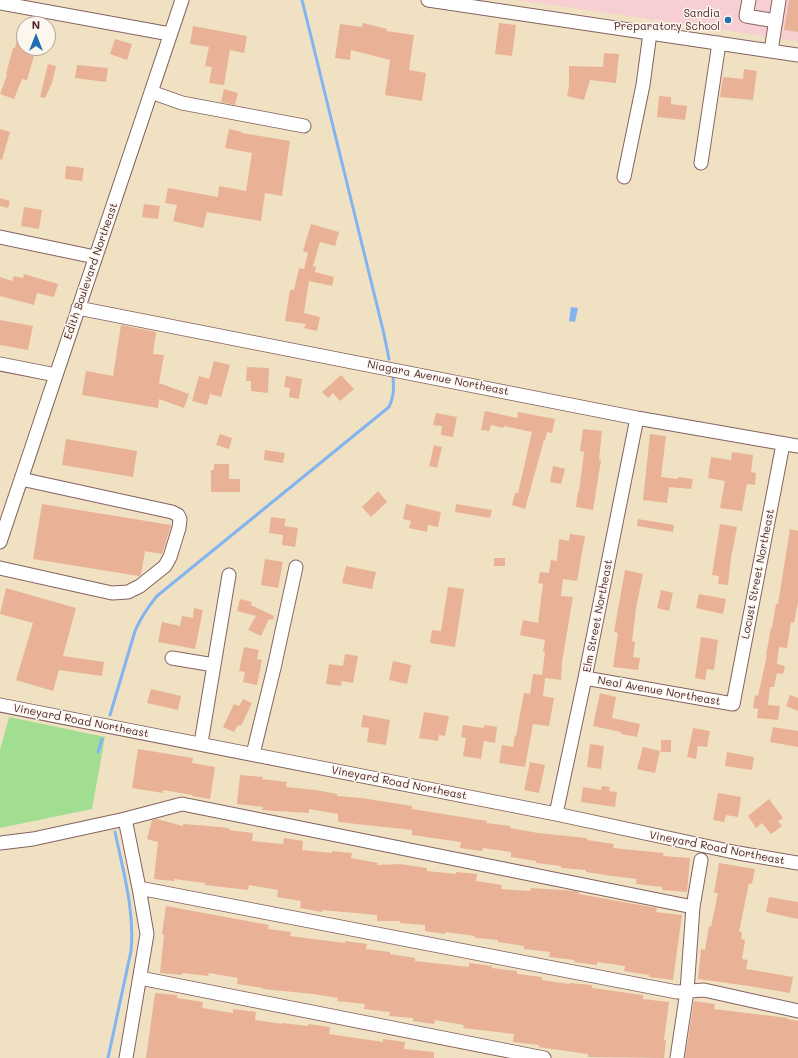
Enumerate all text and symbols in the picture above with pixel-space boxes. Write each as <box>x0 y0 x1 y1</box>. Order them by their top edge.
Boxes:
place label: Sandia Preparatory School <box>614 7 720 33</box>
marker: Sandia Preparatory School <box>723 15 733 25</box>
north arrow <box>16 16 56 56</box>
text: N <box>32 17 40 32</box>
street label: Edith Boulevard Northeast <box>61 201 121 341</box>
street label: Niagara Avenue Northeast <box>366 358 510 398</box>
street label: Locust Street Northeast <box>739 508 777 640</box>
street label: Elm Street Northeast <box>581 558 615 674</box>
street label: Neal Avenue Northeast <box>596 674 722 708</box>
street label: Vineyard Road Northeast <box>12 701 150 741</box>
street label: Vineyard Road Northeast <box>330 763 468 803</box>
street label: Vineyard Road Northeast <box>648 828 786 868</box>

